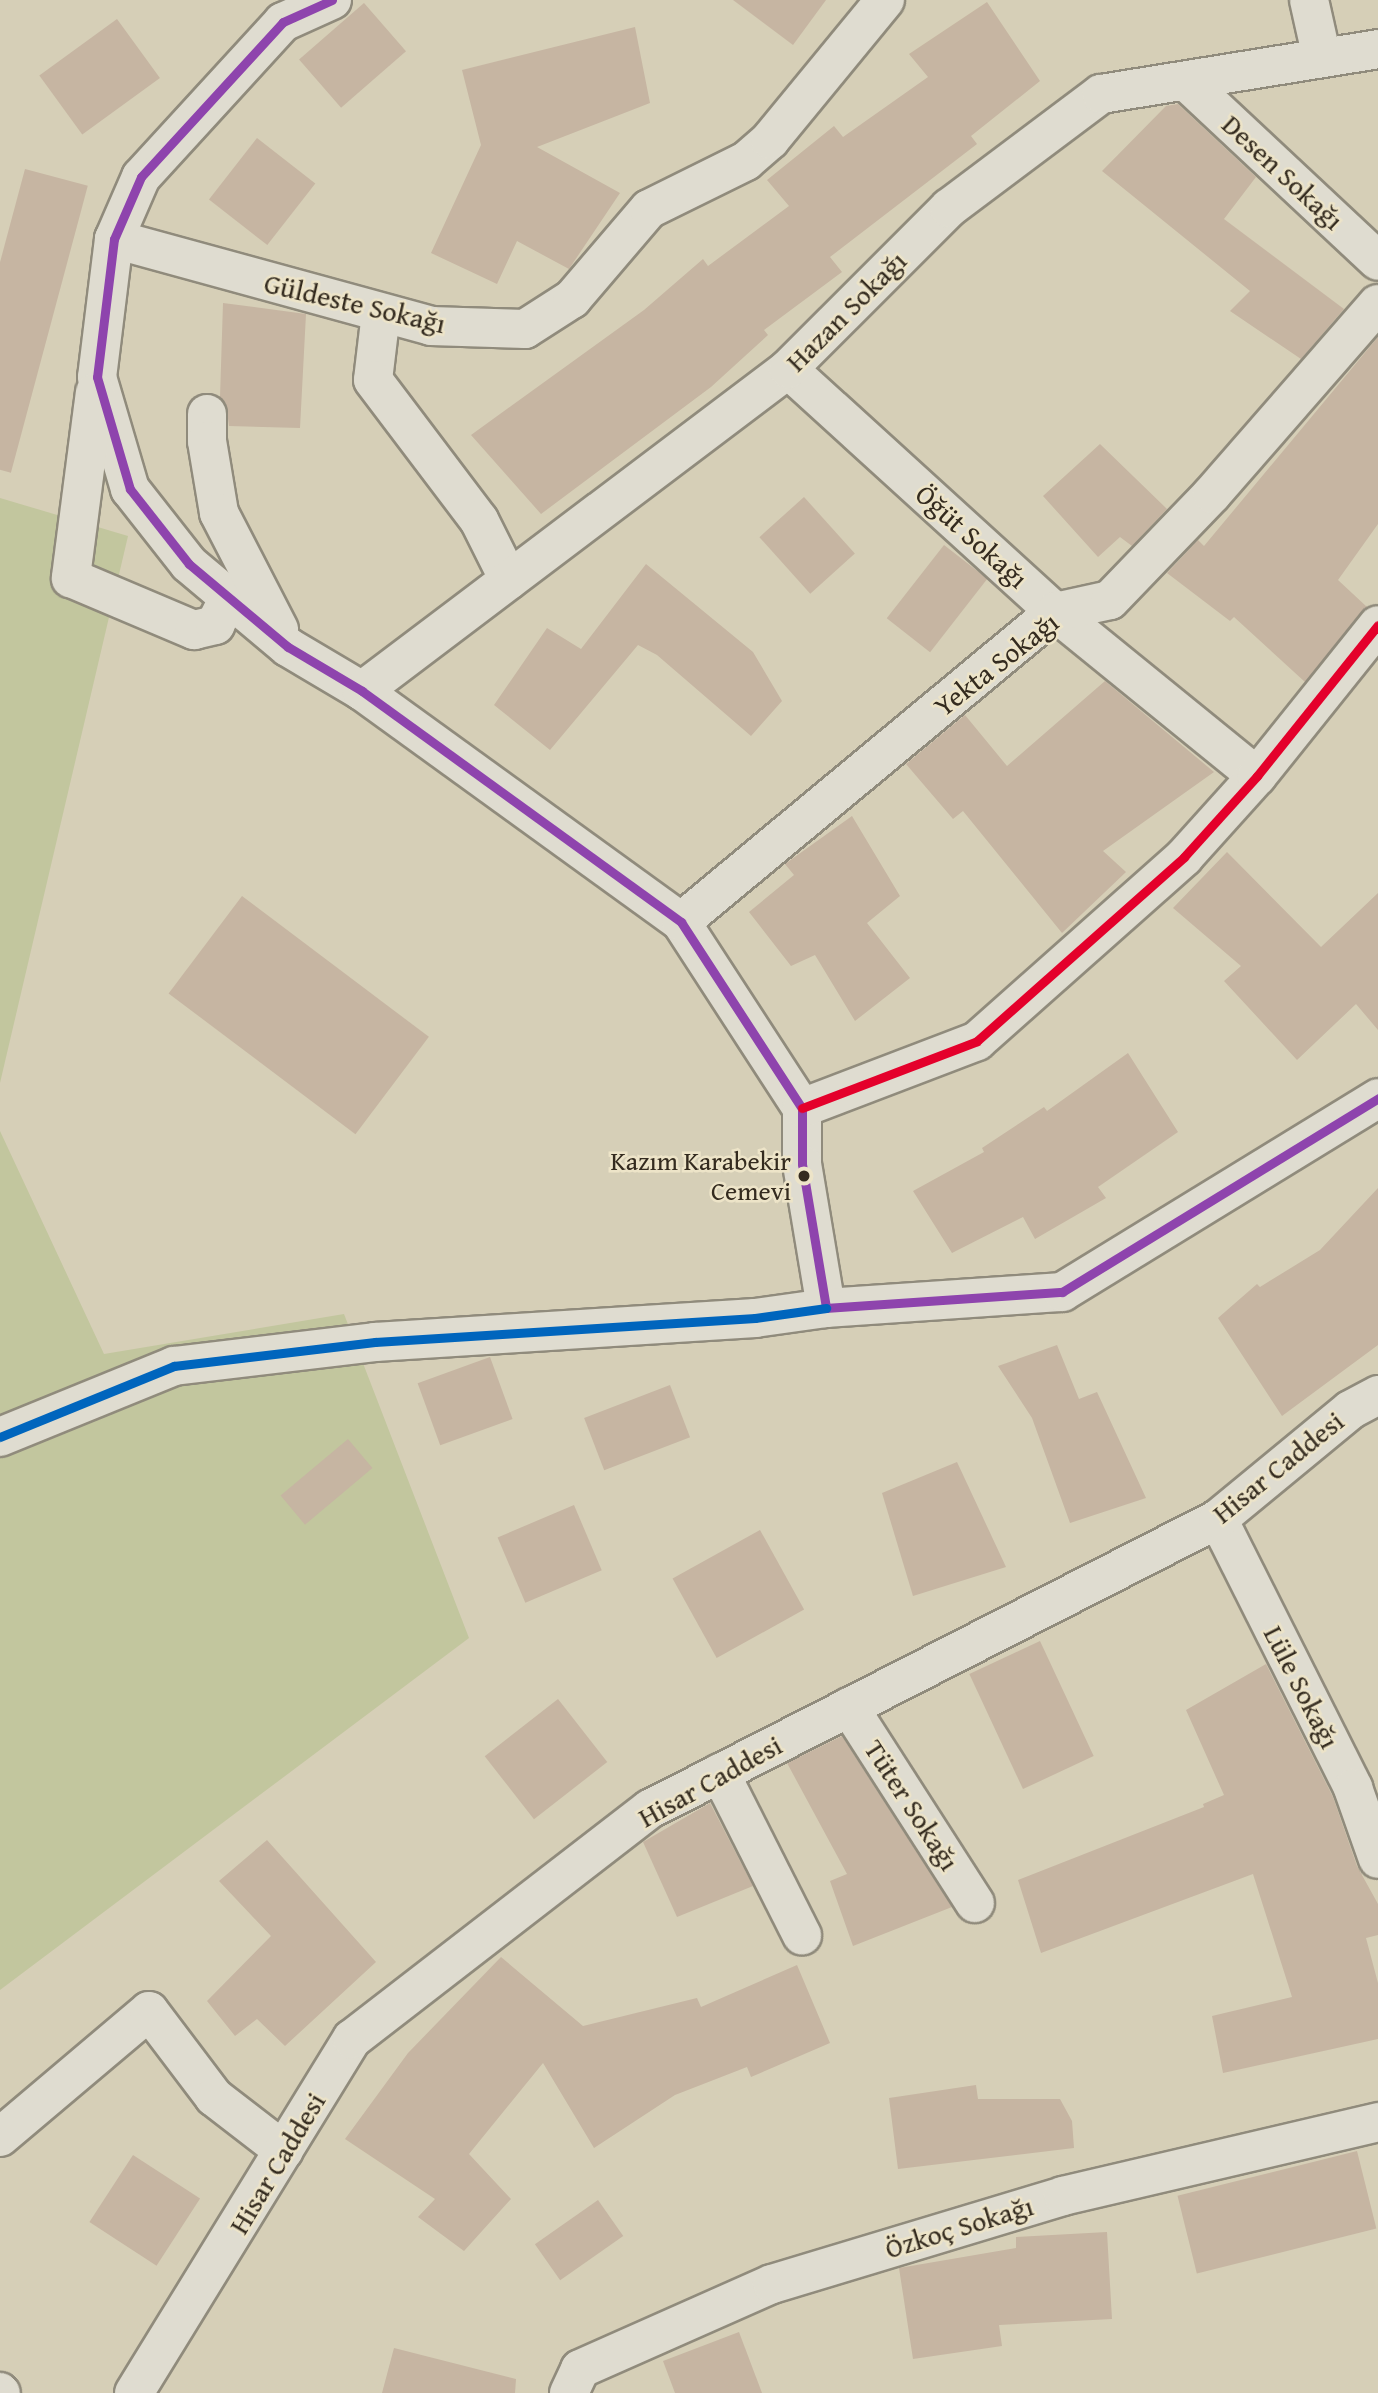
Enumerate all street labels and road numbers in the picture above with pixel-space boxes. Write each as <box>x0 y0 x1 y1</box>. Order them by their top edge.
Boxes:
street label: Desen Sokağı <box>1215 107 1351 237</box>
street label: Hazan Sokağı <box>779 244 913 378</box>
street label: Güldeste Sokağı <box>261 266 449 340</box>
street label: Öğüt Sokağı <box>909 477 1035 595</box>
street label: Yekta Sokağı <box>927 605 1065 723</box>
street label: Hisar Caddesi <box>1206 1404 1350 1530</box>
street label: Lüle Sokağı <box>1257 1620 1347 1754</box>
street label: Hisar Caddesi <box>632 1728 788 1834</box>
street label: Tüter Sokağı <box>857 1733 967 1877</box>
street label: Hisar Caddesi <box>222 2086 332 2240</box>
street label: Özkoç Sokağı <box>881 2189 1037 2265</box>

